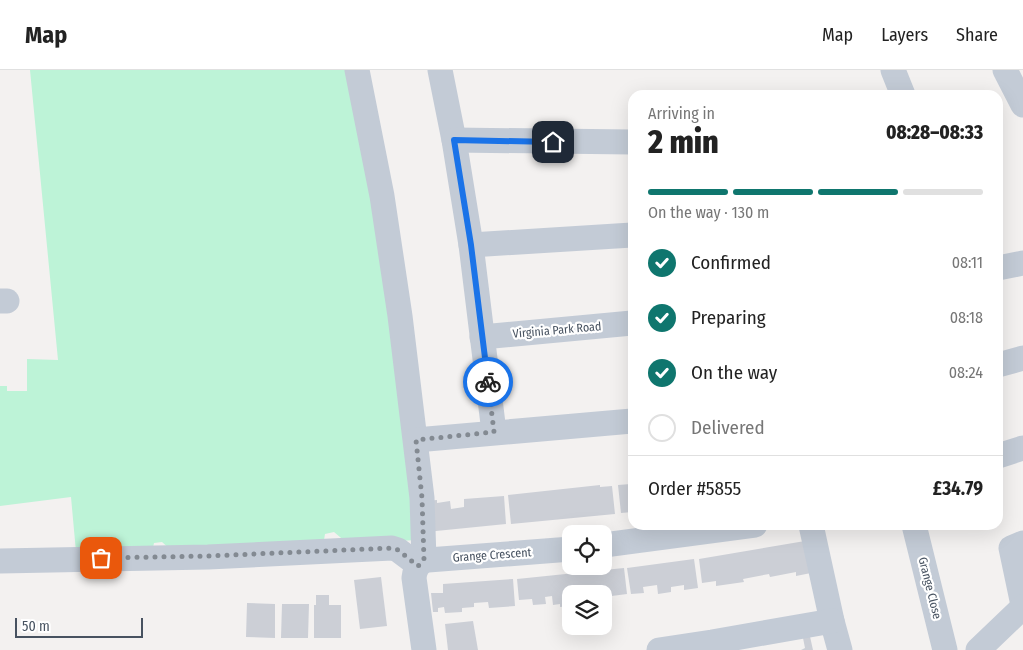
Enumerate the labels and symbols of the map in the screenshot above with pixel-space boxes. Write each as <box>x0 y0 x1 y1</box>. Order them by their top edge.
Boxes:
pin <box>532 121 574 163</box>
street label: Virginia Park Road <box>512 319 602 341</box>
courier <box>463 357 513 407</box>
pin <box>80 537 122 579</box>
street label: Grange Crescent <box>452 545 532 565</box>
street label: Grange Close <box>916 555 944 621</box>
scale bar <box>15 615 142 638</box>

